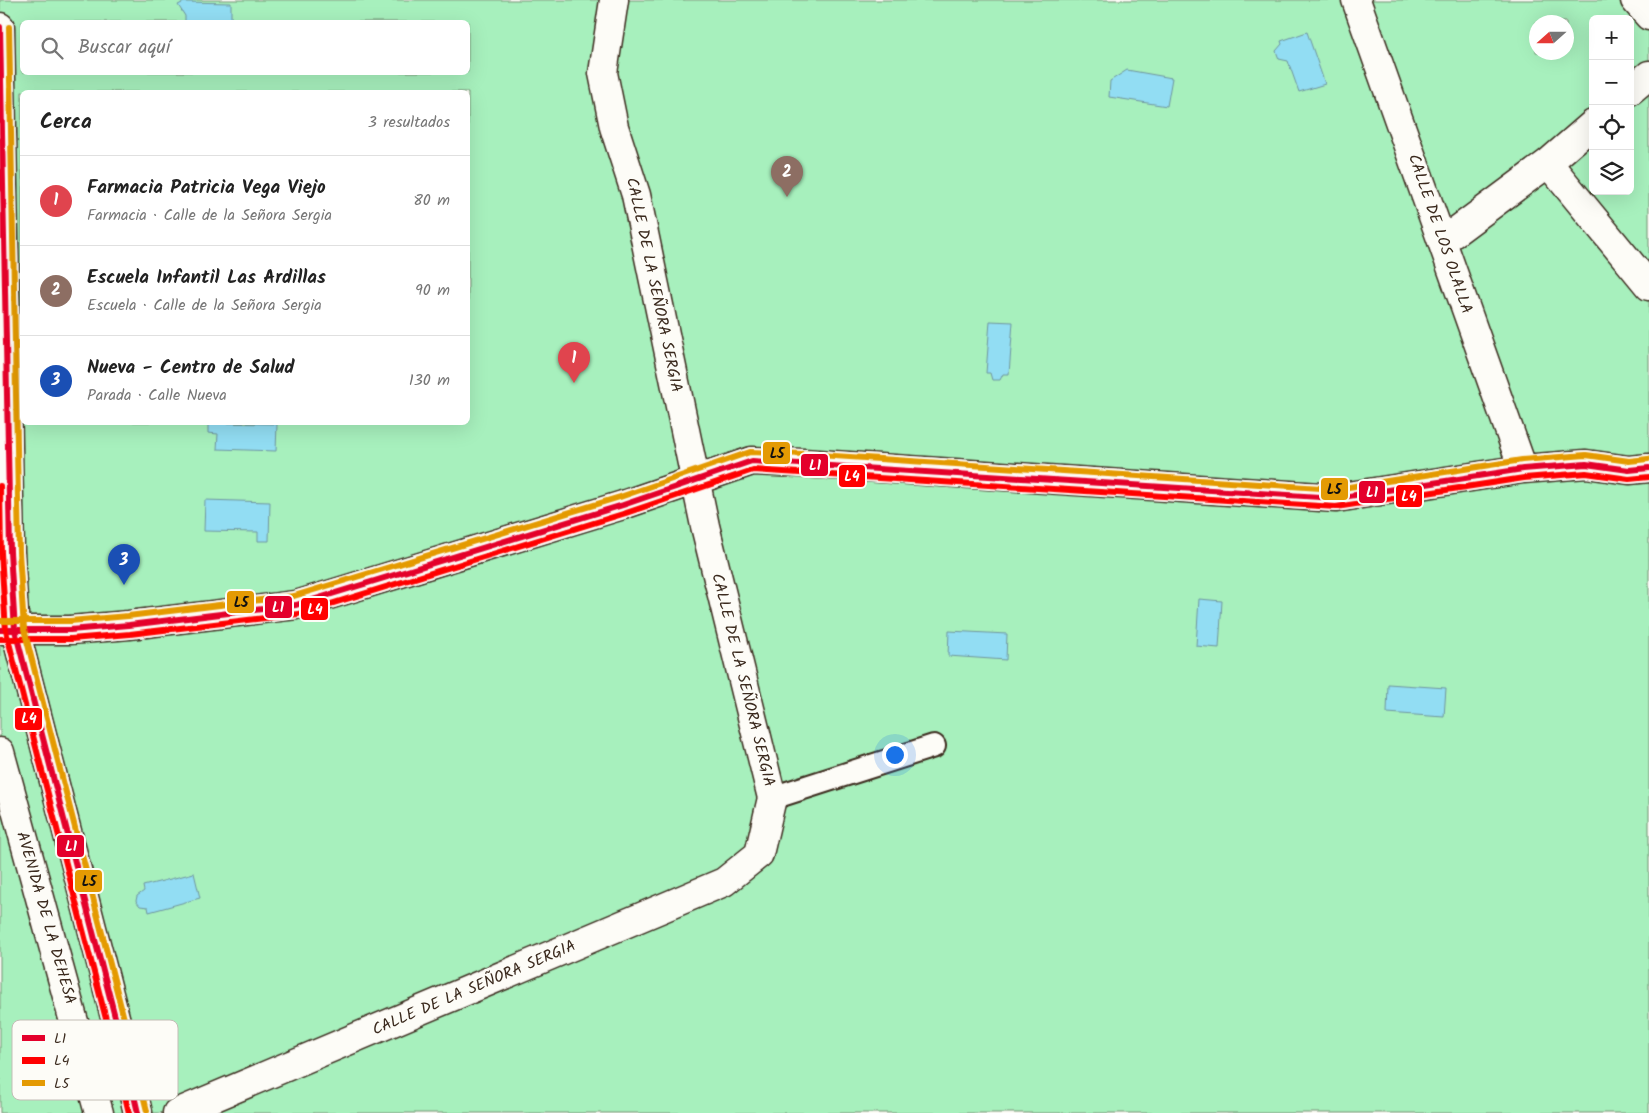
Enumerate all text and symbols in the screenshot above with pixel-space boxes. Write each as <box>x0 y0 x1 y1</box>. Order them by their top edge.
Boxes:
north arrow <box>1529 15 1574 60</box>
map controls <box>1589 15 1634 195</box>
button: + <box>1589 15 1634 60</box>
search box <box>20 20 470 75</box>
text: Buscar aquí <box>78 33 170 63</box>
icon: search <box>38 34 66 62</box>
button: − <box>1589 60 1634 105</box>
button: locate <box>1589 105 1634 150</box>
text: Cerca <box>40 106 92 139</box>
text: 3 resultados <box>368 110 450 135</box>
button: layers <box>1589 150 1634 195</box>
street label: CALLE DE LOS OLALLA <box>1401 151 1479 318</box>
pin: 2 <box>771 156 803 197</box>
text: Farmacia Patricia Vega Viejo <box>87 173 326 203</box>
street label: CALLE DE LA SEÑORA SERGIA <box>619 175 689 395</box>
text: 1 <box>54 188 58 213</box>
text: 80 m <box>413 188 450 213</box>
text: Farmacia · Calle de la Señora Sergia <box>87 203 332 228</box>
text: Escuela Infantil Las Ardillas <box>87 263 326 293</box>
text: 2 <box>51 278 61 303</box>
text: 90 m <box>415 278 450 303</box>
text: Escuela · Calle de la Señora Sergia <box>87 293 322 318</box>
pin: 1 <box>558 342 590 383</box>
text: Nueva - Centro de Salud <box>87 353 294 383</box>
text: 3 <box>52 368 60 393</box>
text: 130 m <box>409 368 450 393</box>
text: Parada · Calle Nueva <box>87 383 227 408</box>
line badge: L5 <box>762 441 791 465</box>
text: L5 <box>770 443 786 465</box>
line badge: L1 <box>800 453 829 477</box>
text: L1 <box>809 455 822 477</box>
line badge: L4 <box>838 464 866 488</box>
text: L4 <box>844 466 860 488</box>
line badge: L5 <box>1320 477 1349 501</box>
text: L5 <box>1327 479 1343 501</box>
line badge: L1 <box>1358 480 1386 504</box>
text: L1 <box>1366 482 1379 504</box>
line badge: L4 <box>1395 484 1423 508</box>
text: L4 <box>1401 486 1417 508</box>
pin: 3 <box>108 544 140 585</box>
street label: CALLE DE LA SEÑORA SERGIA <box>704 571 782 790</box>
line badge: L5 <box>226 590 255 614</box>
text: L5 <box>234 592 250 614</box>
line badge: L1 <box>264 595 293 619</box>
text: L1 <box>272 597 285 619</box>
line badge: L4 <box>300 597 329 621</box>
text: L4 <box>307 599 323 621</box>
line badge: L4 <box>14 707 43 731</box>
text: L4 <box>21 708 37 730</box>
your location <box>882 742 908 768</box>
street label: AVENIDA DE LA DEHESA <box>9 829 83 1008</box>
line badge: L1 <box>56 834 85 858</box>
text: L1 <box>65 836 78 858</box>
line badge: L5 <box>74 869 103 893</box>
text: L5 <box>82 871 98 893</box>
street label: CALLE DE LA SEÑORA SERGIA <box>368 934 580 1042</box>
legend <box>12 1020 178 1100</box>
text: L1 <box>54 1028 66 1050</box>
text: L4 <box>54 1050 70 1072</box>
text: L5 <box>54 1073 71 1095</box>

